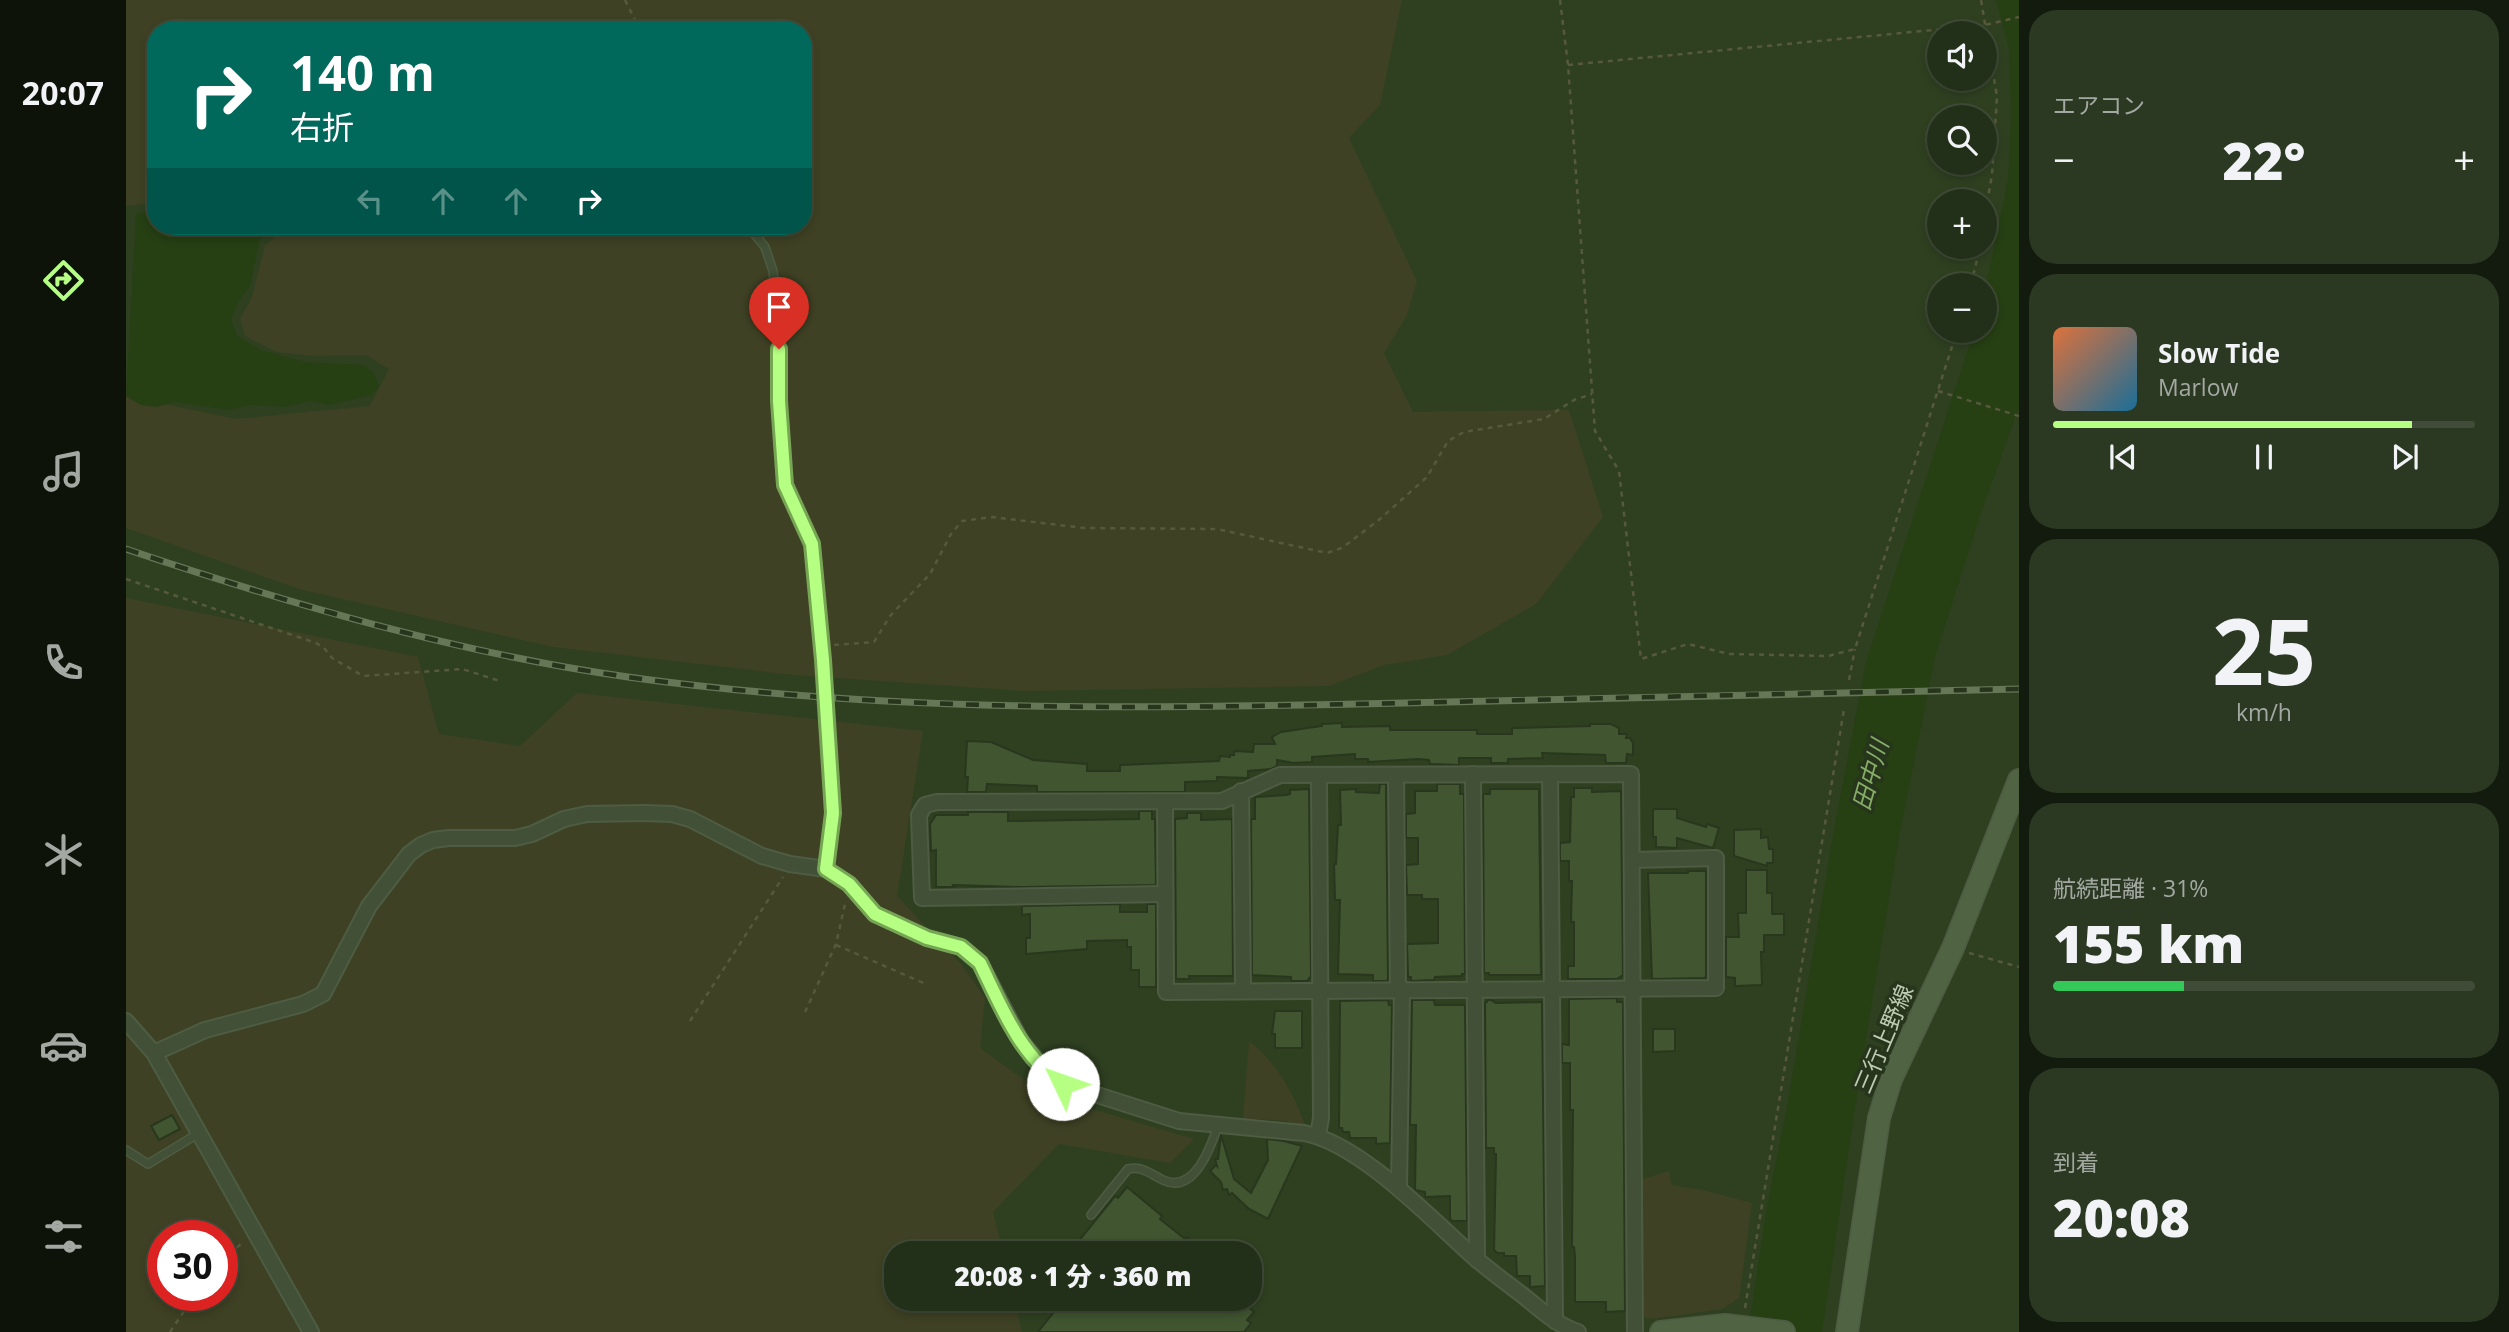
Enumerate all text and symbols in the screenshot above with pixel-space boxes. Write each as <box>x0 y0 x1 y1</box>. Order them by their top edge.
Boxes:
map controls <box>1927 21 1997 343</box>
button: sound <box>1927 21 1997 91</box>
text: 140 m <box>290 39 435 105</box>
icon: right <box>175 49 266 140</box>
text: 20:07 <box>22 71 104 114</box>
text: エアコン <box>2053 89 2145 121</box>
text: 右折 <box>290 105 354 148</box>
button: search <box>1927 105 1997 175</box>
text: 22° <box>2223 124 2305 195</box>
text: − <box>2053 133 2075 185</box>
text: + <box>2453 133 2475 185</box>
icon: left <box>351 182 389 220</box>
icon: ahead <box>424 182 462 220</box>
icon: ahead <box>497 182 535 220</box>
icon: right <box>570 182 608 220</box>
button: + <box>1927 189 1997 259</box>
icon: directions <box>39 256 88 305</box>
button: − <box>1927 273 1997 343</box>
pin <box>749 277 809 349</box>
icon: arrive <box>760 288 798 326</box>
text: Slow Tide <box>2158 335 2280 371</box>
text: Marlow <box>2158 371 2238 403</box>
icon: previous <box>2104 438 2142 476</box>
icon: pause <box>2245 438 2283 476</box>
icon: next <box>2386 438 2424 476</box>
icon: music <box>39 447 88 496</box>
text: 25 <box>2212 588 2316 712</box>
icon: phone <box>39 638 88 687</box>
text: km/h <box>2236 696 2292 728</box>
water label: 田中川 <box>1844 733 1896 814</box>
icon: climate <box>39 830 88 879</box>
text: 航続距離 · 31% <box>2053 872 2208 904</box>
text: 155 km <box>2053 907 2244 978</box>
street label: 三行上野線 <box>1846 979 1920 1098</box>
icon: car <box>39 1021 88 1070</box>
position arrow <box>1026 1047 1100 1121</box>
text: 到着 <box>2053 1146 2099 1178</box>
text: 20:08 <box>2053 1181 2190 1252</box>
icon: filters <box>39 1212 88 1261</box>
speed limit sign: 30 <box>147 1220 238 1311</box>
text: 20:08 · 1 分 · 360 m <box>955 1258 1191 1294</box>

